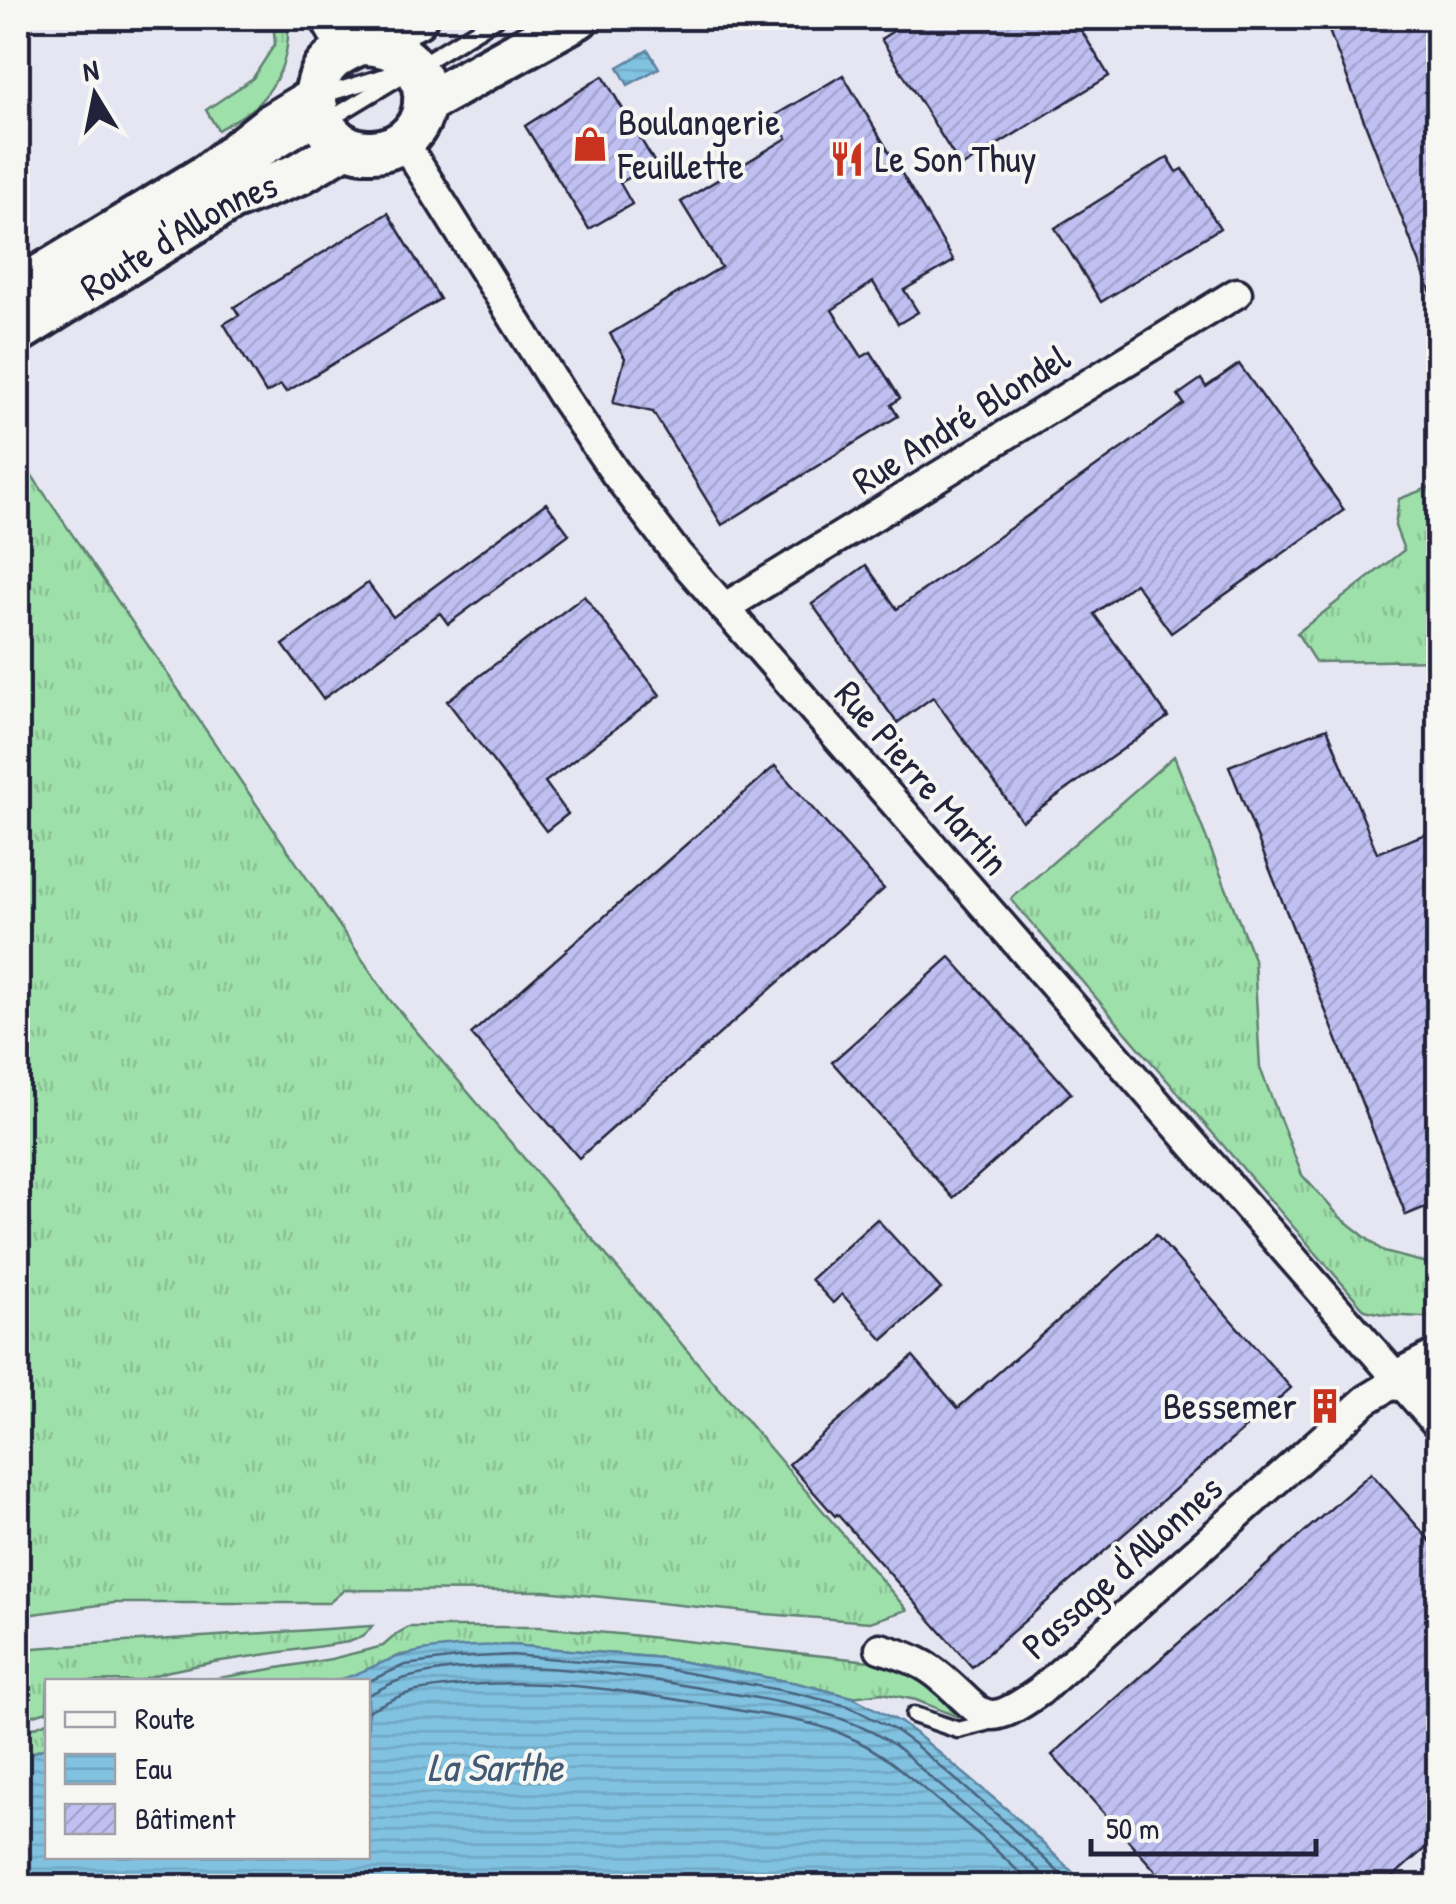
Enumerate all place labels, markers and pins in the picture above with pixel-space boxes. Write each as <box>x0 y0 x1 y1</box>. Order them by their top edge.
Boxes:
place label: Boulangerie Feuillette <box>617 95 780 191</box>
shop icon: Boulangerie Feuillette <box>571 125 609 163</box>
place label: Le Son Thuy <box>875 132 1037 184</box>
restaurant icon: Le Son Thuy <box>828 140 866 178</box>
place label: Bessemer <box>1163 1379 1297 1431</box>
building icon: Bessemer <box>1306 1387 1344 1425</box>

